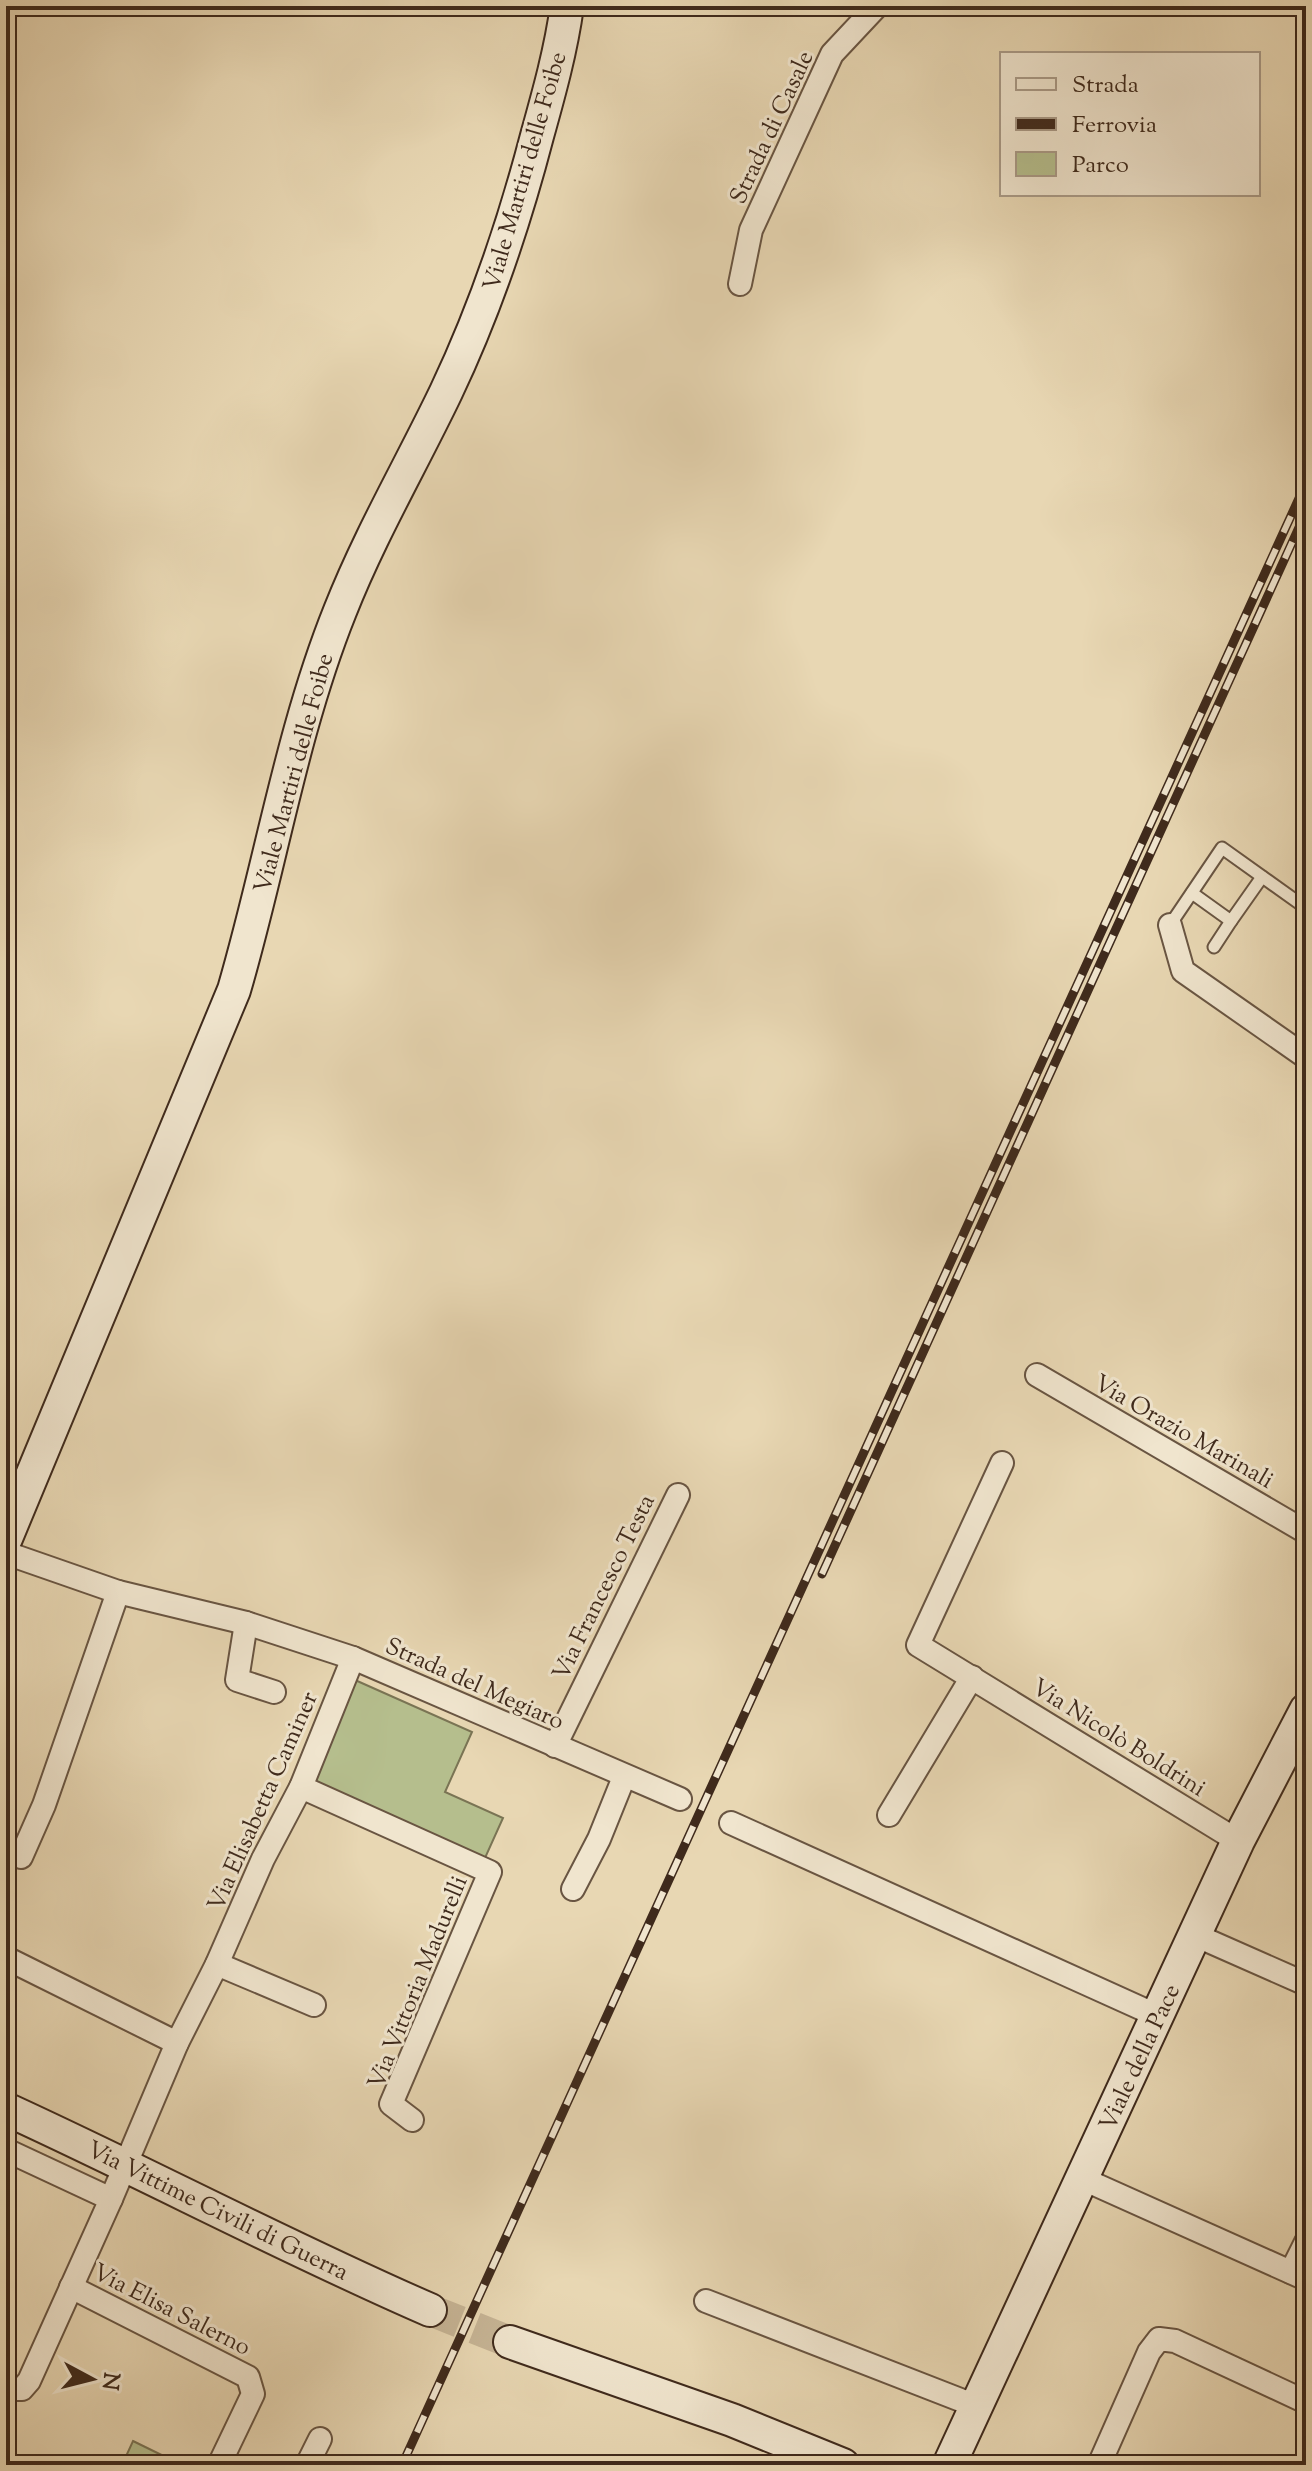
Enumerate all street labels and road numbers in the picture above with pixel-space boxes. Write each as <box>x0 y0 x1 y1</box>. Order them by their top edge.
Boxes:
street label: Strada di Casale <box>722 46 823 210</box>
street label: Viale Martiri delle Foibe <box>476 48 576 295</box>
street label: Viale Martiri delle Foibe <box>247 650 343 897</box>
street label: Via Orazio Marinali <box>1087 1367 1279 1498</box>
street label: Via Francesco Testa <box>545 1489 665 1687</box>
street label: Strada del Megiaro <box>379 1630 569 1739</box>
street label: Via Nicolò Boldrini <box>1024 1671 1212 1806</box>
street label: Via Elisabetta Caminer <box>200 1687 328 1917</box>
street label: Via Vittoria Madurelli <box>361 1871 477 2095</box>
street label: Viale della Pace <box>1092 1979 1190 2137</box>
street label: Via Vittime Civili di Guerra <box>80 2133 354 2290</box>
street label: Via Elisa Salerno <box>86 2256 256 2365</box>

